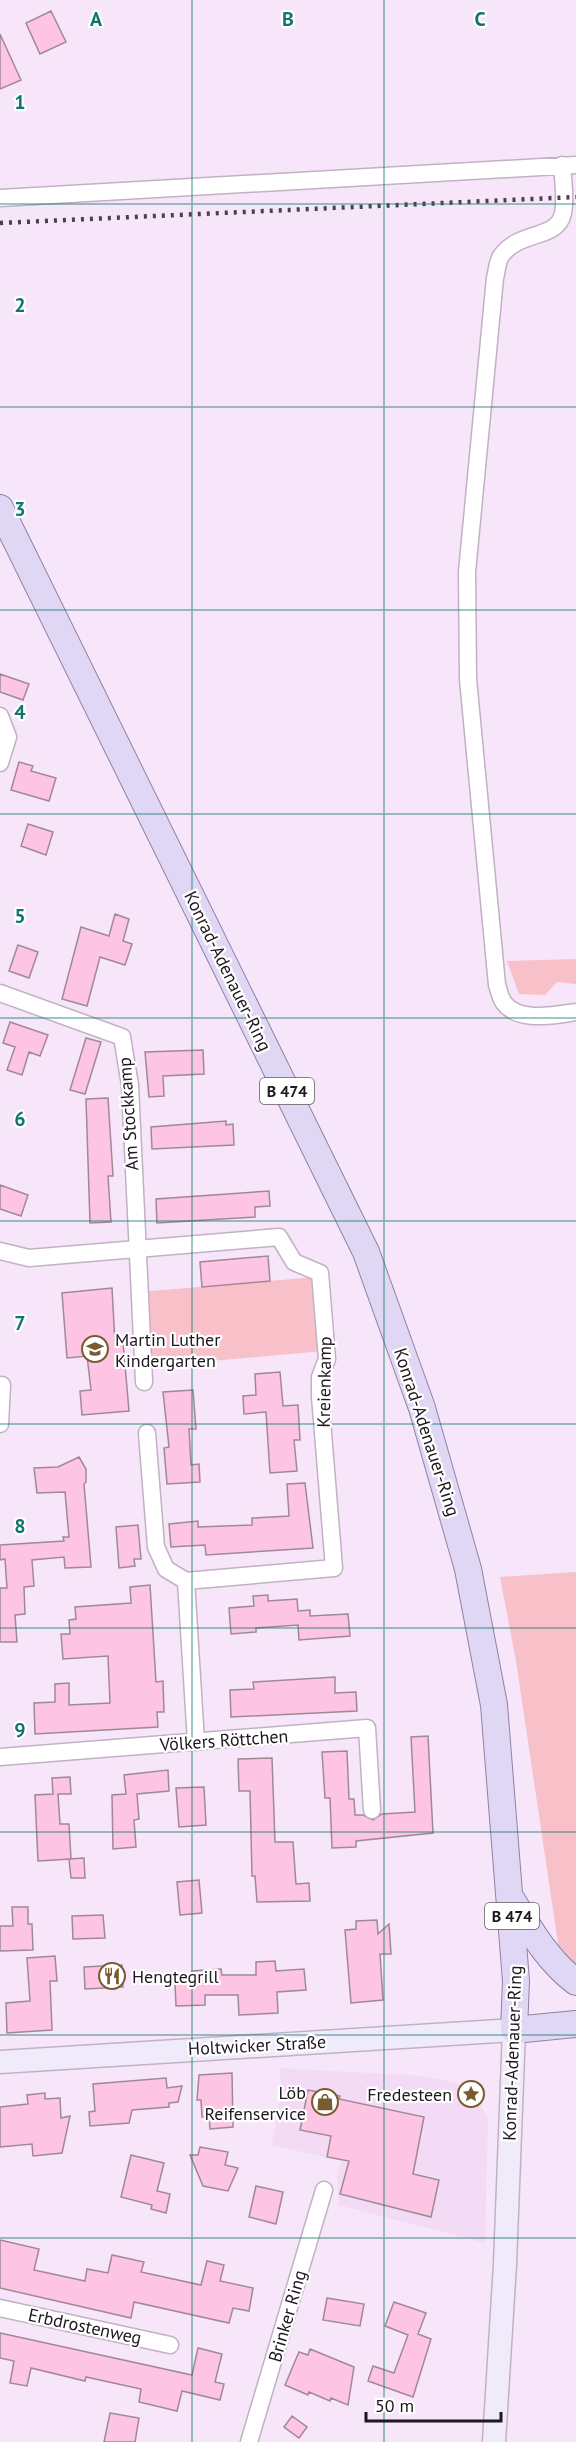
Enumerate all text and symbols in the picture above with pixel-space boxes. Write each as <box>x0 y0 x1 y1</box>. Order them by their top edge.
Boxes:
text: A <box>90 6 103 32</box>
text: B <box>282 6 294 32</box>
text: C <box>474 6 486 32</box>
text: 1 <box>14 89 26 115</box>
text: 2 <box>14 292 26 318</box>
text: 3 <box>14 496 26 522</box>
text: 4 <box>14 699 26 725</box>
street label: Konrad-Adenauer-Ring <box>179 887 277 1055</box>
text: 5 <box>14 903 26 929</box>
street label: Am Stockkamp <box>113 1056 143 1172</box>
road number: B 474 <box>260 1078 314 1104</box>
text: 6 <box>14 1106 26 1132</box>
text: 7 <box>14 1310 26 1336</box>
place label: Martin Luther Kindergarten <box>115 1328 220 1372</box>
school or university icon: Martin Luther Kindergarten <box>80 1334 110 1364</box>
street label: Kreienkamp <box>312 1336 336 1428</box>
street label: Konrad-Adenauer-Ring <box>389 1345 465 1519</box>
text: 8 <box>14 1513 26 1539</box>
text: 9 <box>14 1717 26 1743</box>
street label: Völkers Röttchen <box>158 1724 289 1756</box>
road number: B 474 <box>485 1903 539 1929</box>
restaurant icon: Hengtegrill <box>97 1961 127 1991</box>
place label: Hengtegrill <box>132 1965 219 1988</box>
street label: Konrad-Adenauer-Ring <box>497 1965 527 2141</box>
street label: Holtwicker Straße <box>187 2030 327 2060</box>
place icon: Fredesteen <box>456 2079 486 2109</box>
place label: Löb Reifenservice <box>204 2081 306 2125</box>
place label: Fredesteen <box>367 2083 452 2106</box>
shop icon: Löb Reifenservice <box>310 2087 340 2117</box>
street label: Brinker Ring <box>263 2267 311 2365</box>
street label: Erbdrostenweg <box>26 2303 144 2349</box>
scale bar <box>366 2385 501 2423</box>
text: 50 m <box>375 2394 414 2417</box>

